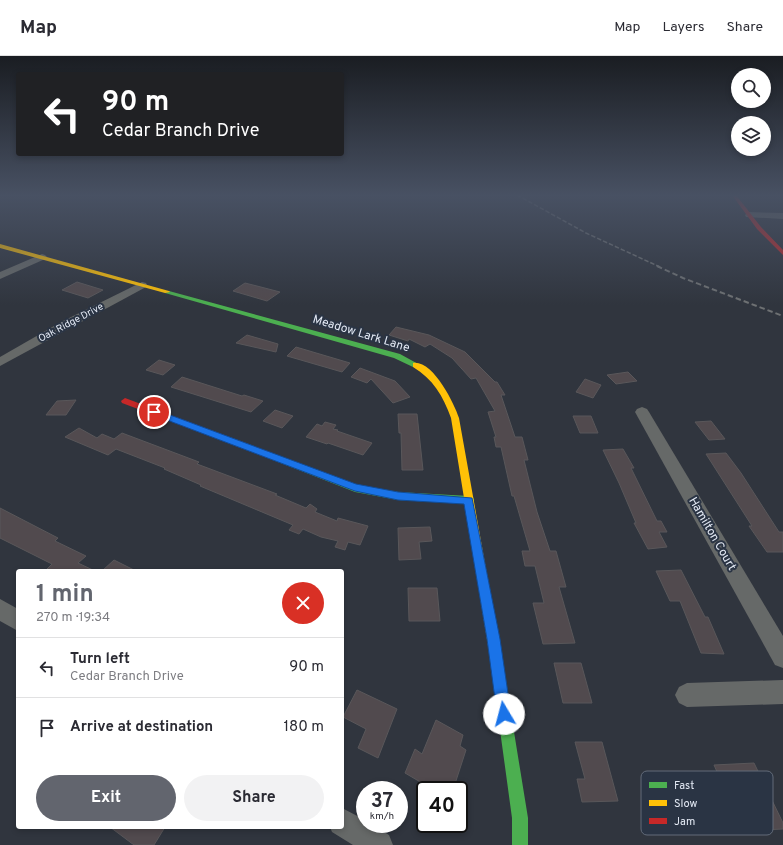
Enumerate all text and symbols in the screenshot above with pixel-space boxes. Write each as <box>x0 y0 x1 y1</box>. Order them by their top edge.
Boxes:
text: Map <box>20 16 57 40</box>
text: Map <box>614 19 640 36</box>
text: Layers <box>662 19 704 36</box>
text: Share <box>726 19 763 36</box>
map controls <box>731 68 771 156</box>
button: search <box>731 68 771 108</box>
text: 90 m <box>102 85 169 121</box>
icon: left <box>36 88 88 140</box>
button: layers <box>731 116 771 156</box>
text: Cedar Branch Drive <box>102 120 259 143</box>
street label: Oak Ridge Drive <box>36 300 106 346</box>
street label: Meadow Lark Lane <box>310 312 412 356</box>
pin <box>137 395 171 429</box>
icon: arrive <box>143 401 165 423</box>
street label: Hamilton Court <box>685 494 739 574</box>
text: 1 min <box>36 580 94 610</box>
button: close <box>282 582 324 624</box>
text: 270 m · 19:34 <box>36 610 110 626</box>
text: Turn left <box>70 650 130 669</box>
icon: left <box>36 657 58 679</box>
text: 90 m <box>289 658 324 677</box>
text: Cedar Branch Drive <box>70 669 184 685</box>
position arrow <box>483 693 525 735</box>
icon: arrive <box>36 717 58 739</box>
text: Arrive at destination <box>70 718 213 737</box>
text: 180 m <box>284 718 324 737</box>
legend <box>641 771 773 835</box>
button: Exit <box>36 775 176 821</box>
button: Share <box>184 775 324 821</box>
text: Fast <box>674 779 694 793</box>
speed limit sign: 40 <box>416 781 468 833</box>
text: 37 <box>371 789 393 815</box>
text: Slow <box>674 797 697 811</box>
text: km/h <box>370 810 394 823</box>
text: Jam <box>674 815 695 829</box>

